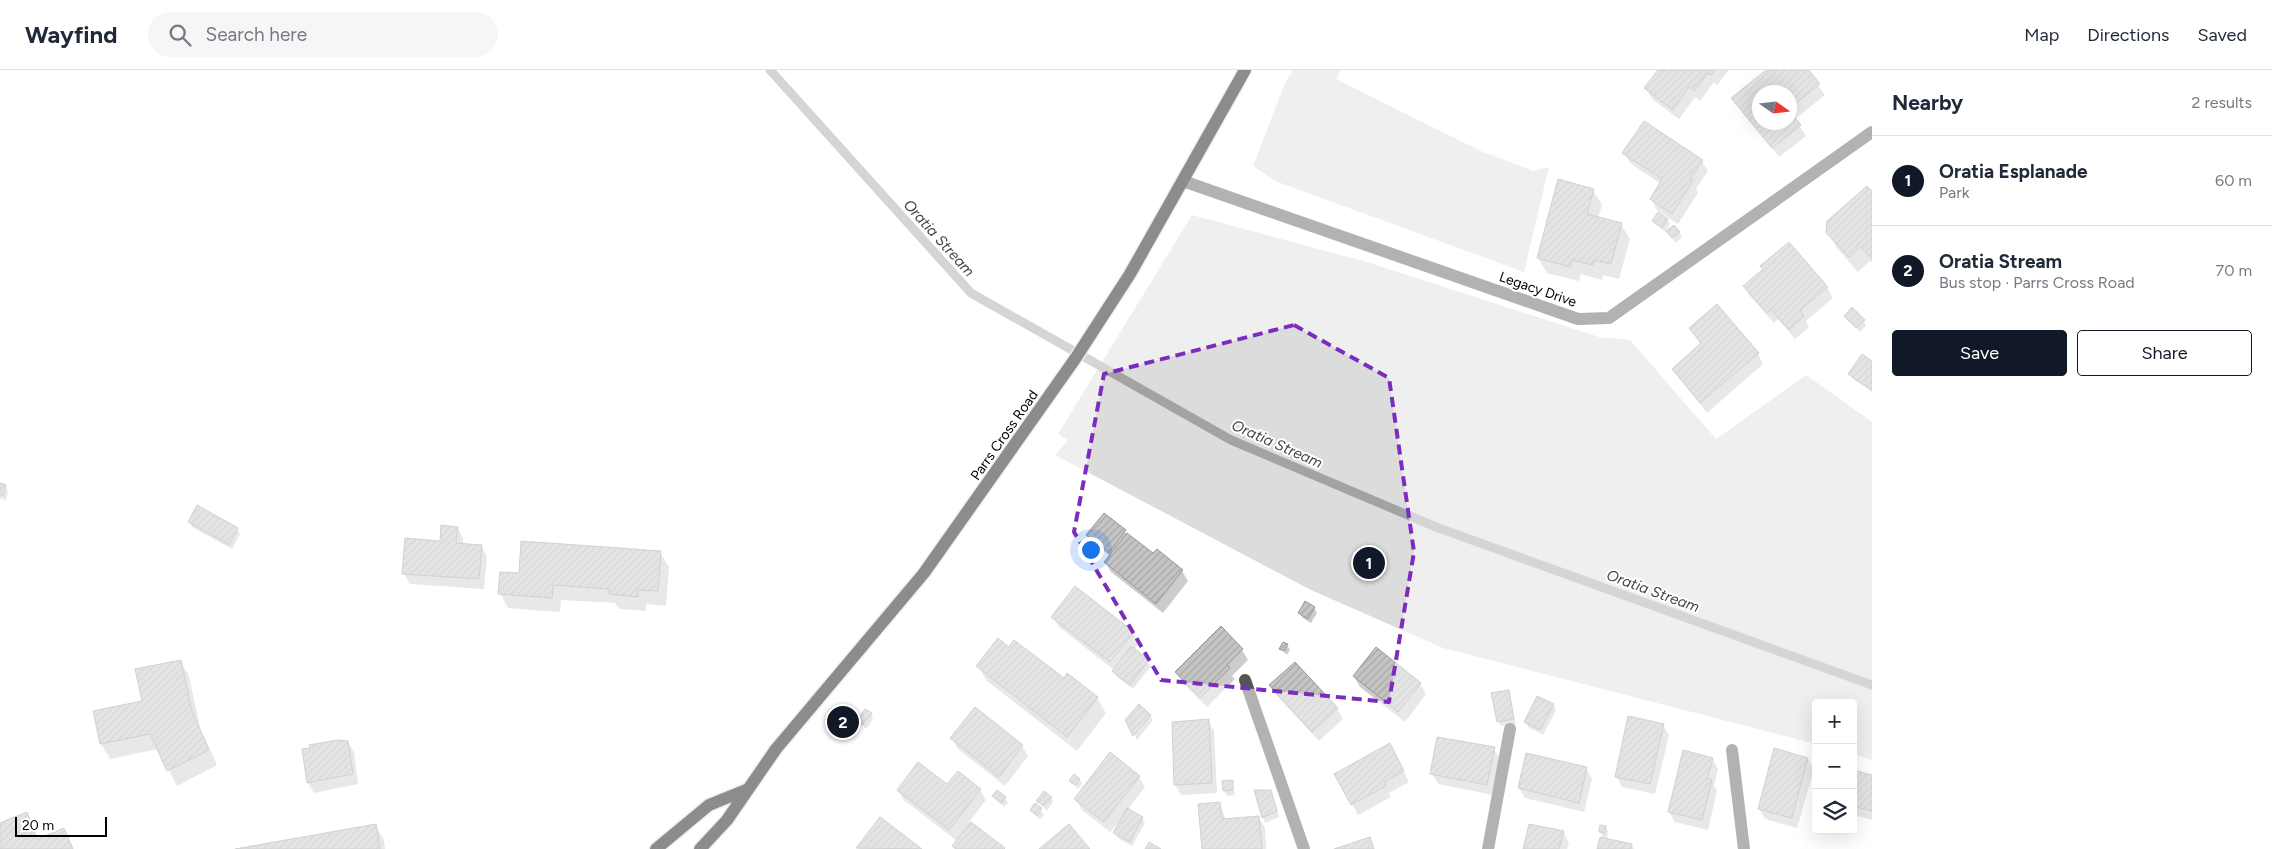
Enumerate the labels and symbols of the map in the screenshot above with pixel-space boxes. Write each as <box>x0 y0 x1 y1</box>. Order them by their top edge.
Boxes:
north arrow <box>1752 85 1797 130</box>
water label: Oratia Stream <box>900 196 978 280</box>
street label: Legacy Drive <box>1497 268 1579 311</box>
street label: Parrs Cross Road <box>967 387 1042 484</box>
water label: Oratia Stream <box>1229 416 1325 472</box>
your location <box>1078 537 1104 563</box>
pin: 1 <box>1353 544 1385 582</box>
water label: Oratia Stream <box>1604 566 1702 616</box>
pin: 2 <box>827 703 859 741</box>
scale bar <box>15 814 108 837</box>

